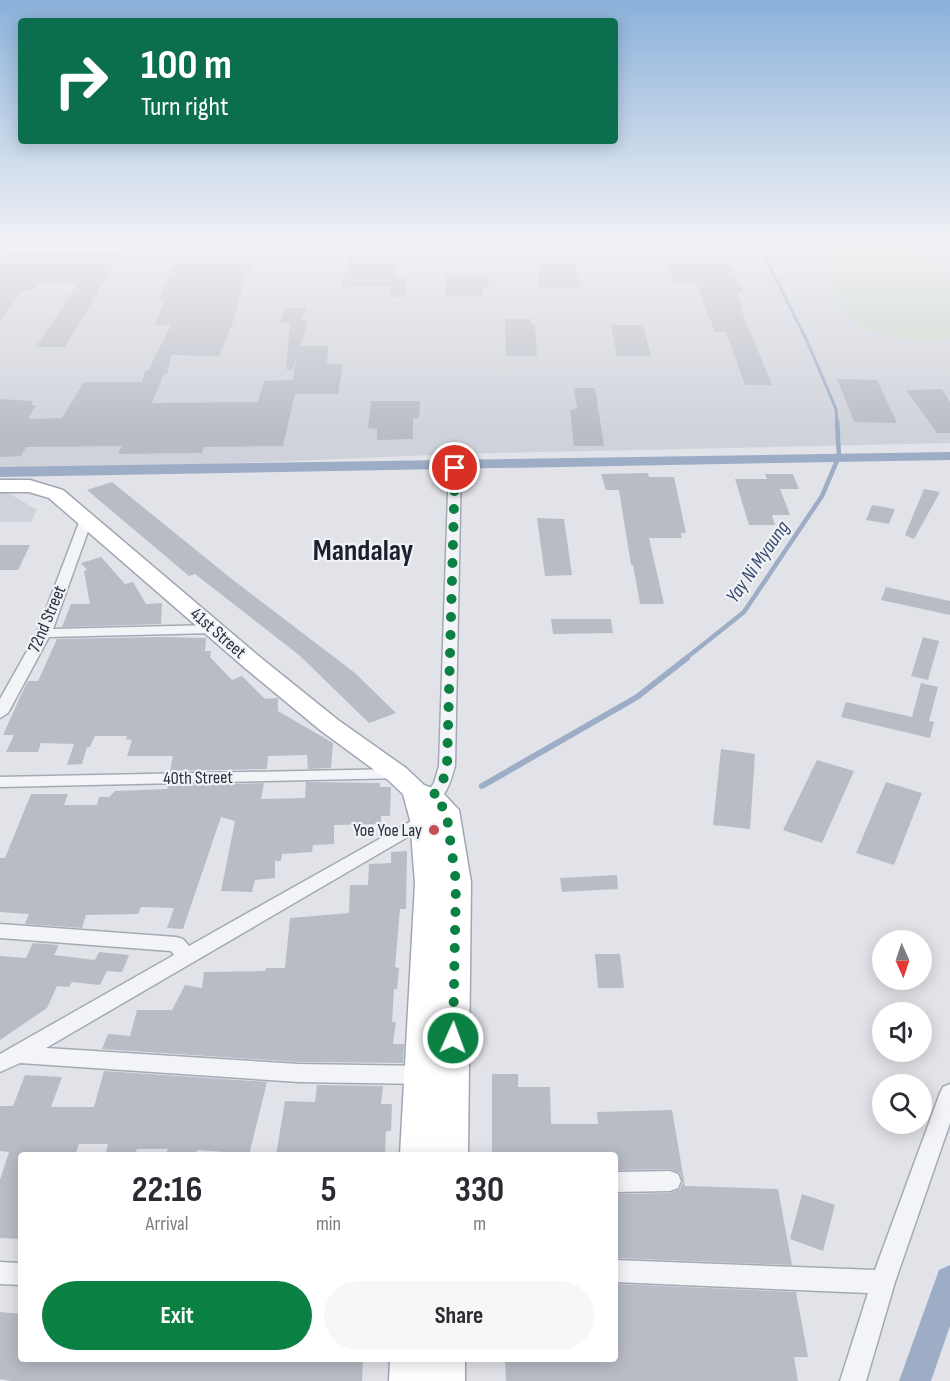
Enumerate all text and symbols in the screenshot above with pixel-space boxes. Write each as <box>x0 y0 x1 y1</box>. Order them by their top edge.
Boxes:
text: 100 m <box>141 40 232 91</box>
icon: right <box>42 42 120 120</box>
text: Turn right <box>141 91 228 123</box>
pin <box>429 442 480 493</box>
icon: arrive <box>438 451 471 484</box>
water label: Yay Ni Myaung <box>721 516 795 608</box>
district label: Mandalay <box>313 533 414 569</box>
street label: 72nd Street <box>24 582 71 656</box>
street label: 41st Street <box>186 603 250 663</box>
street label: 40th Street <box>163 767 233 789</box>
place label: Yoe Yoe Lay <box>353 820 422 841</box>
marker: Yoe Yoe Lay <box>427 823 441 837</box>
north arrow <box>872 930 932 990</box>
map controls <box>872 930 932 1134</box>
button: sound <box>872 1002 932 1062</box>
position arrow <box>421 1006 485 1070</box>
button: search <box>872 1074 932 1134</box>
text: 22:16 <box>132 1169 202 1212</box>
text: 5 <box>321 1169 337 1212</box>
text: 330 <box>455 1169 504 1212</box>
text: Arrival <box>146 1212 189 1236</box>
text: min <box>316 1212 341 1236</box>
text: m <box>473 1212 486 1236</box>
button: Exit <box>42 1281 312 1350</box>
button: Share <box>324 1281 594 1350</box>

